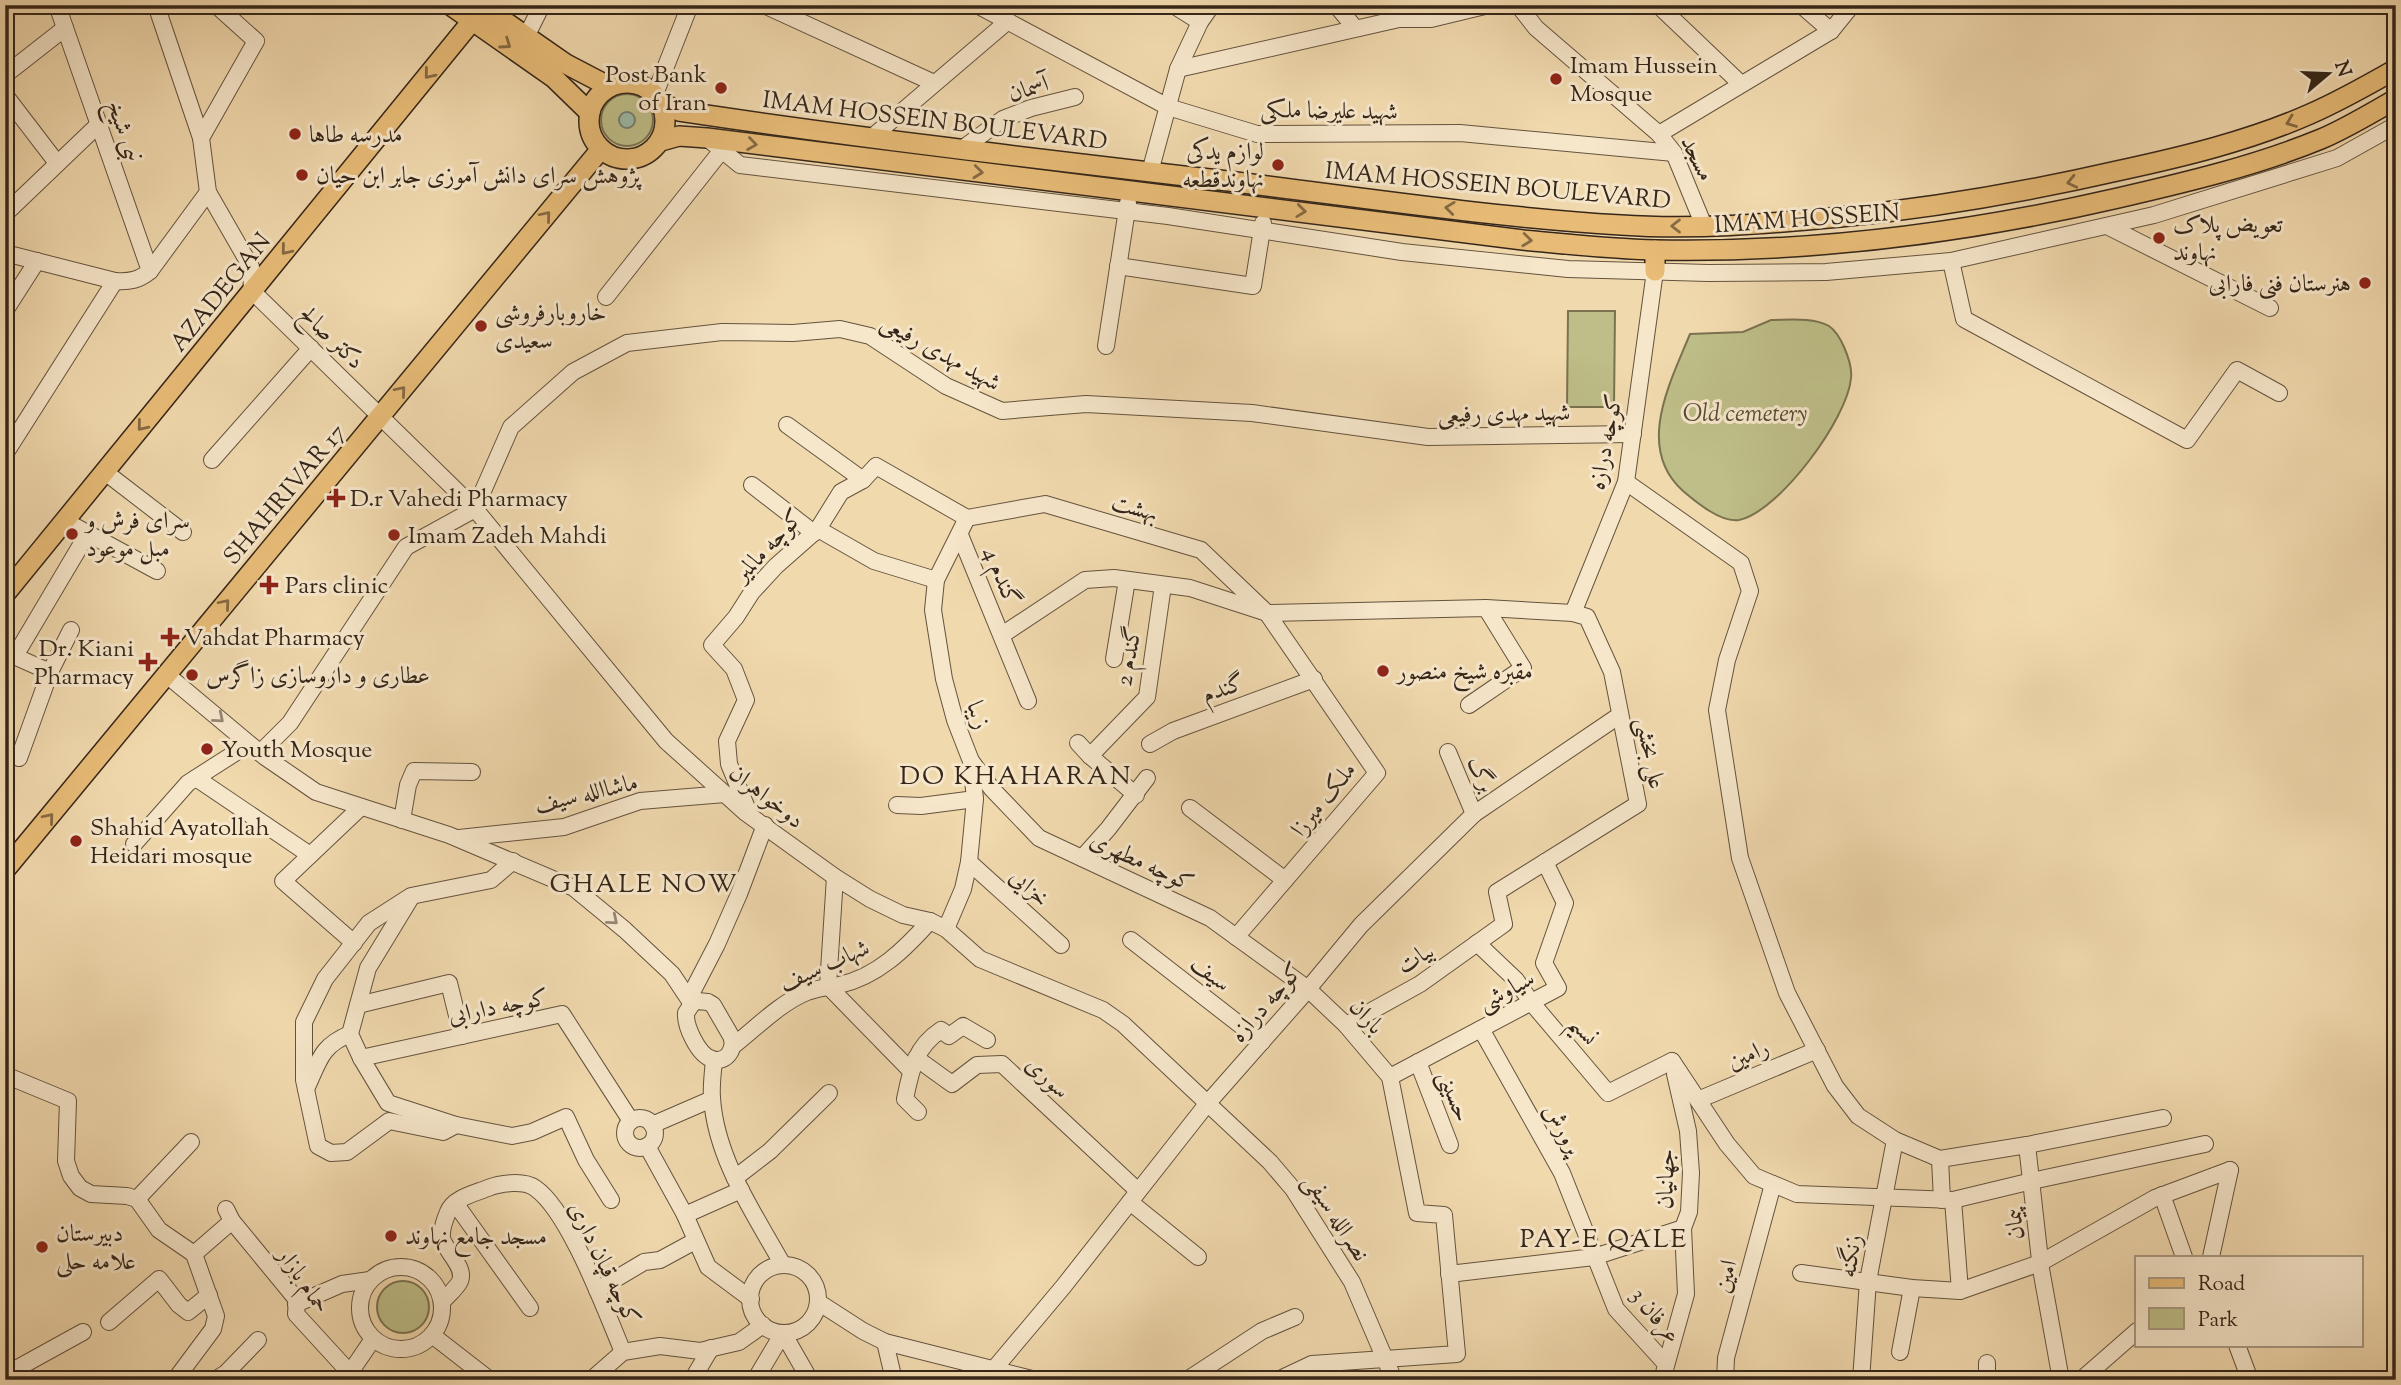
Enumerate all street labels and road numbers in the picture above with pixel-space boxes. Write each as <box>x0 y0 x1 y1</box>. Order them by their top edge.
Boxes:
street label: آسمان <box>1004 67 1056 112</box>
street label: IMAM HOSSEIN BOULEVARD <box>760 84 1109 160</box>
street label: شهید علیرضا ملکی <box>1260 94 1398 130</box>
street label: نبی شیخ <box>95 96 150 168</box>
street label: مسجد <box>1670 130 1722 188</box>
street label: IMAM HOSSEIN BOULEVARD <box>1323 155 1672 219</box>
street label: IMAM HOSSEIN <box>1713 197 1901 243</box>
street label: AZADEGAN <box>163 227 280 360</box>
street label: دکتر صالح <box>290 299 371 379</box>
street label: شهید مهدی رفیعی <box>874 307 1006 401</box>
street label: کوچه درازه <box>1581 392 1633 493</box>
street label: شهید مهدی رفیعی <box>1437 397 1571 433</box>
street label: SHAHRIVAR 17 <box>216 417 355 573</box>
street label: بهشت <box>1107 486 1162 532</box>
street label: کوچه مالمیر <box>725 502 812 593</box>
street label: گندم 4 <box>971 542 1028 612</box>
street label: گندم 2 <box>1108 624 1154 689</box>
street label: گندم <box>1197 666 1251 715</box>
street label: زیبا <box>956 697 998 735</box>
street label: علی بخشی <box>1625 715 1673 792</box>
street label: برگ <box>1457 751 1503 798</box>
street label: ملک میرزا <box>1284 755 1365 845</box>
street label: دوخواهران <box>721 757 811 838</box>
street label: ماشاالله سیف <box>531 767 642 823</box>
street label: کوچه مطهری <box>1084 824 1199 902</box>
street label: خزایی <box>1001 861 1056 916</box>
street label: شهاب سیف <box>774 932 875 1002</box>
street label: بیات <box>1391 935 1441 984</box>
street label: سیف <box>1182 948 1237 1001</box>
street label: کوچه درازه <box>1223 956 1312 1051</box>
street label: سیاوشی <box>1472 963 1542 1021</box>
street label: کوچه دارابی <box>445 982 551 1034</box>
street label: باران <box>1340 992 1391 1043</box>
street label: نسیم <box>1556 1009 1605 1057</box>
street label: رامین <box>1723 1032 1775 1080</box>
street label: سوری <box>1017 1049 1076 1108</box>
street label: حسینی <box>1428 1066 1478 1127</box>
street label: پرورش <box>1533 1098 1591 1164</box>
street label: جهانیان <box>1649 1148 1685 1210</box>
street label: نصرالله سیفی <box>1294 1167 1377 1269</box>
street label: کوچه قپان داری <box>559 1196 648 1332</box>
street label: پیمان <box>1997 1205 2035 1241</box>
street label: زنگنه <box>1832 1232 1872 1280</box>
street label: حمام بازار <box>265 1240 337 1322</box>
street label: امین <box>1706 1256 1748 1297</box>
street label: عرفان 3 <box>1621 1281 1688 1352</box>

